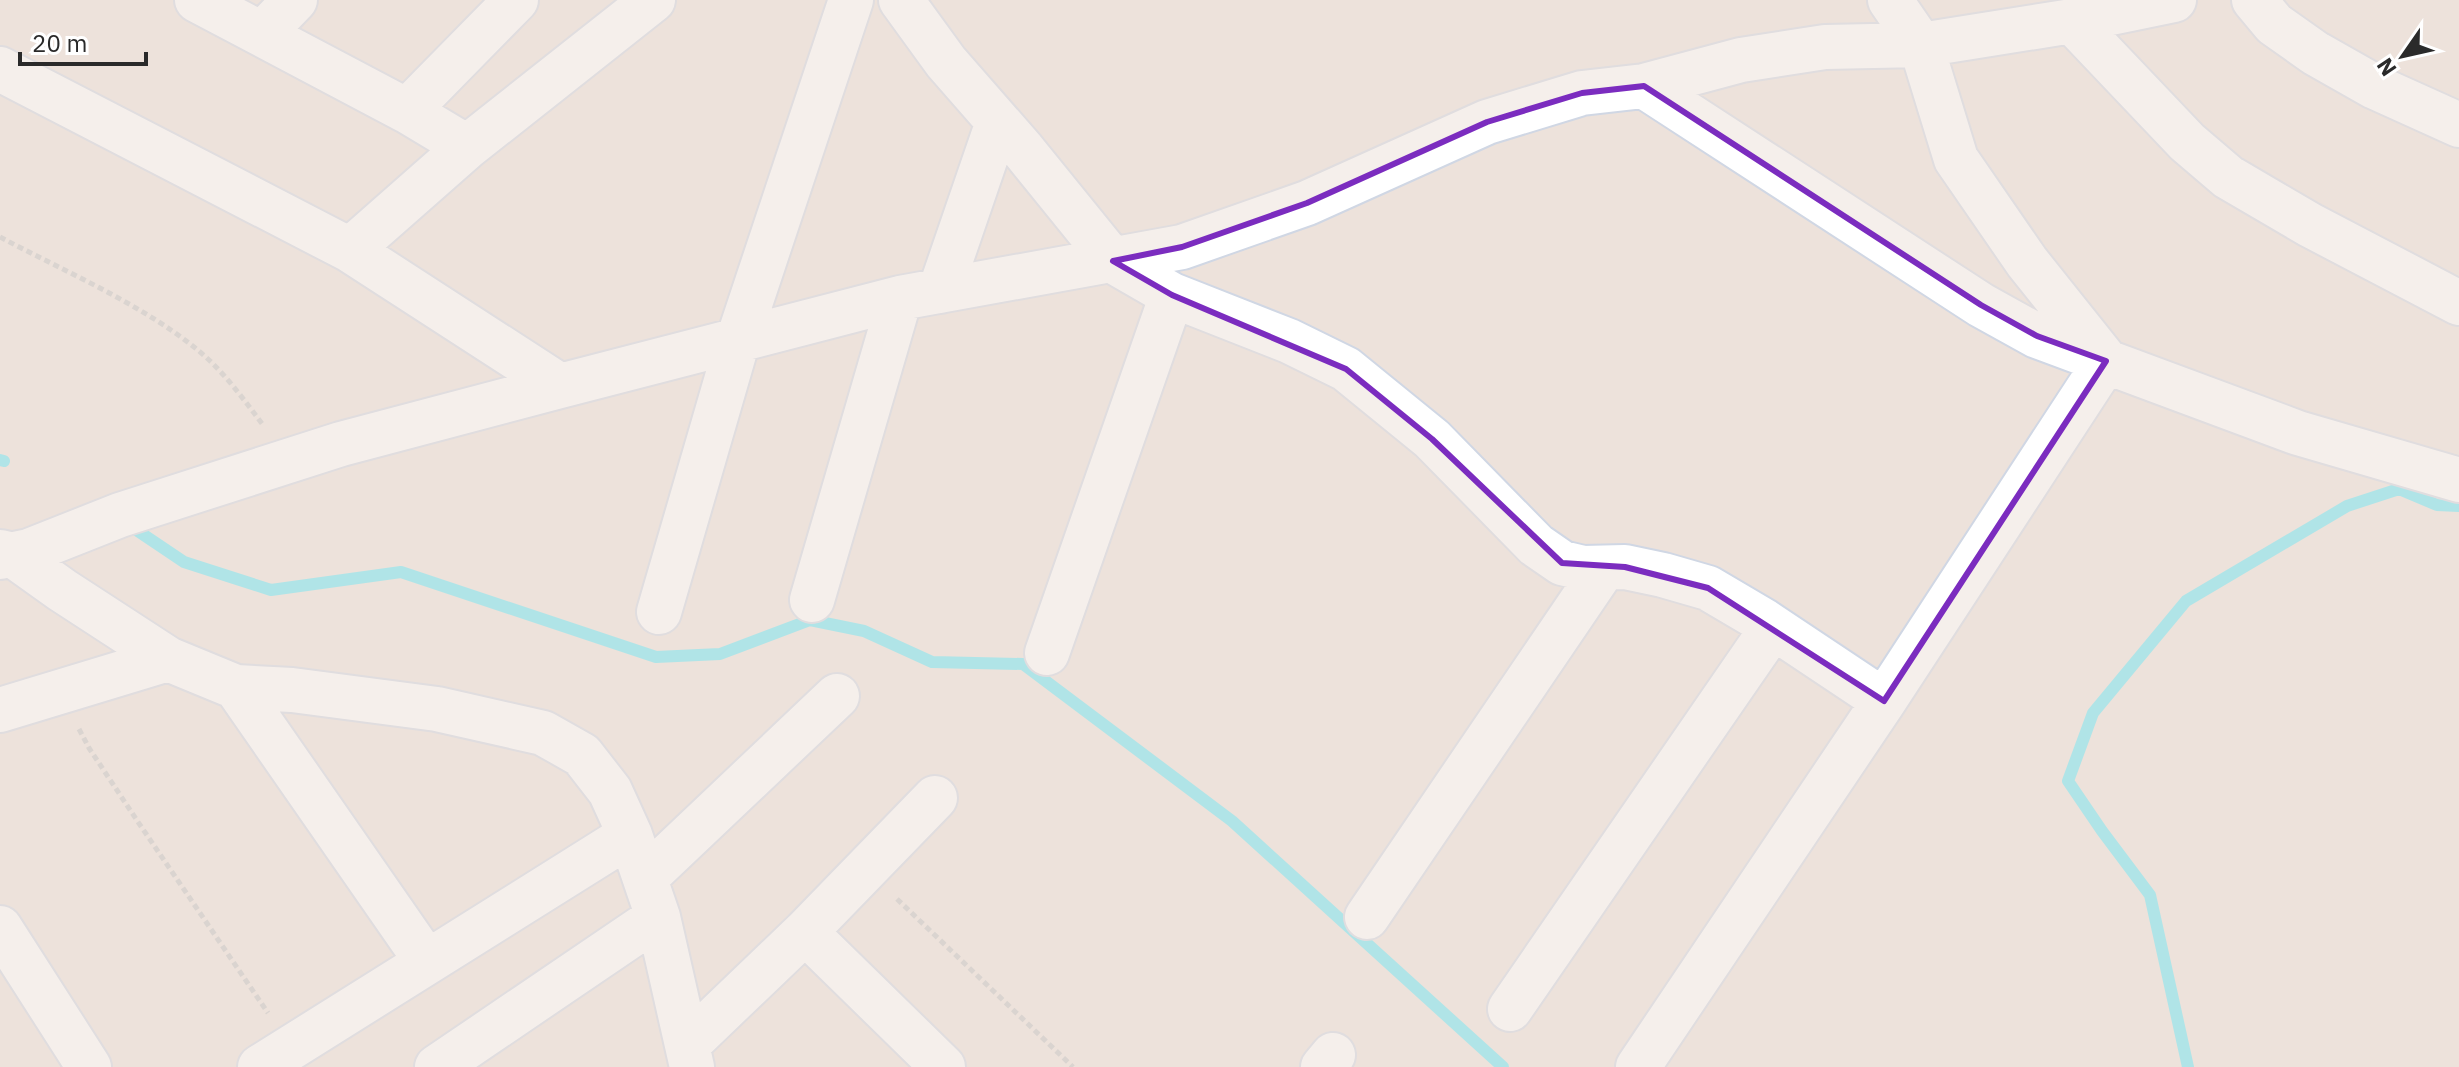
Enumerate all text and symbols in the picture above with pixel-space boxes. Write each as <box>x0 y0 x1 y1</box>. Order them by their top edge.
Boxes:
scale bar <box>20 16 146 66</box>
north arrow <box>2363 16 2443 96</box>
text: 20 m <box>32 27 87 59</box>
text: N <box>2370 53 2402 82</box>

